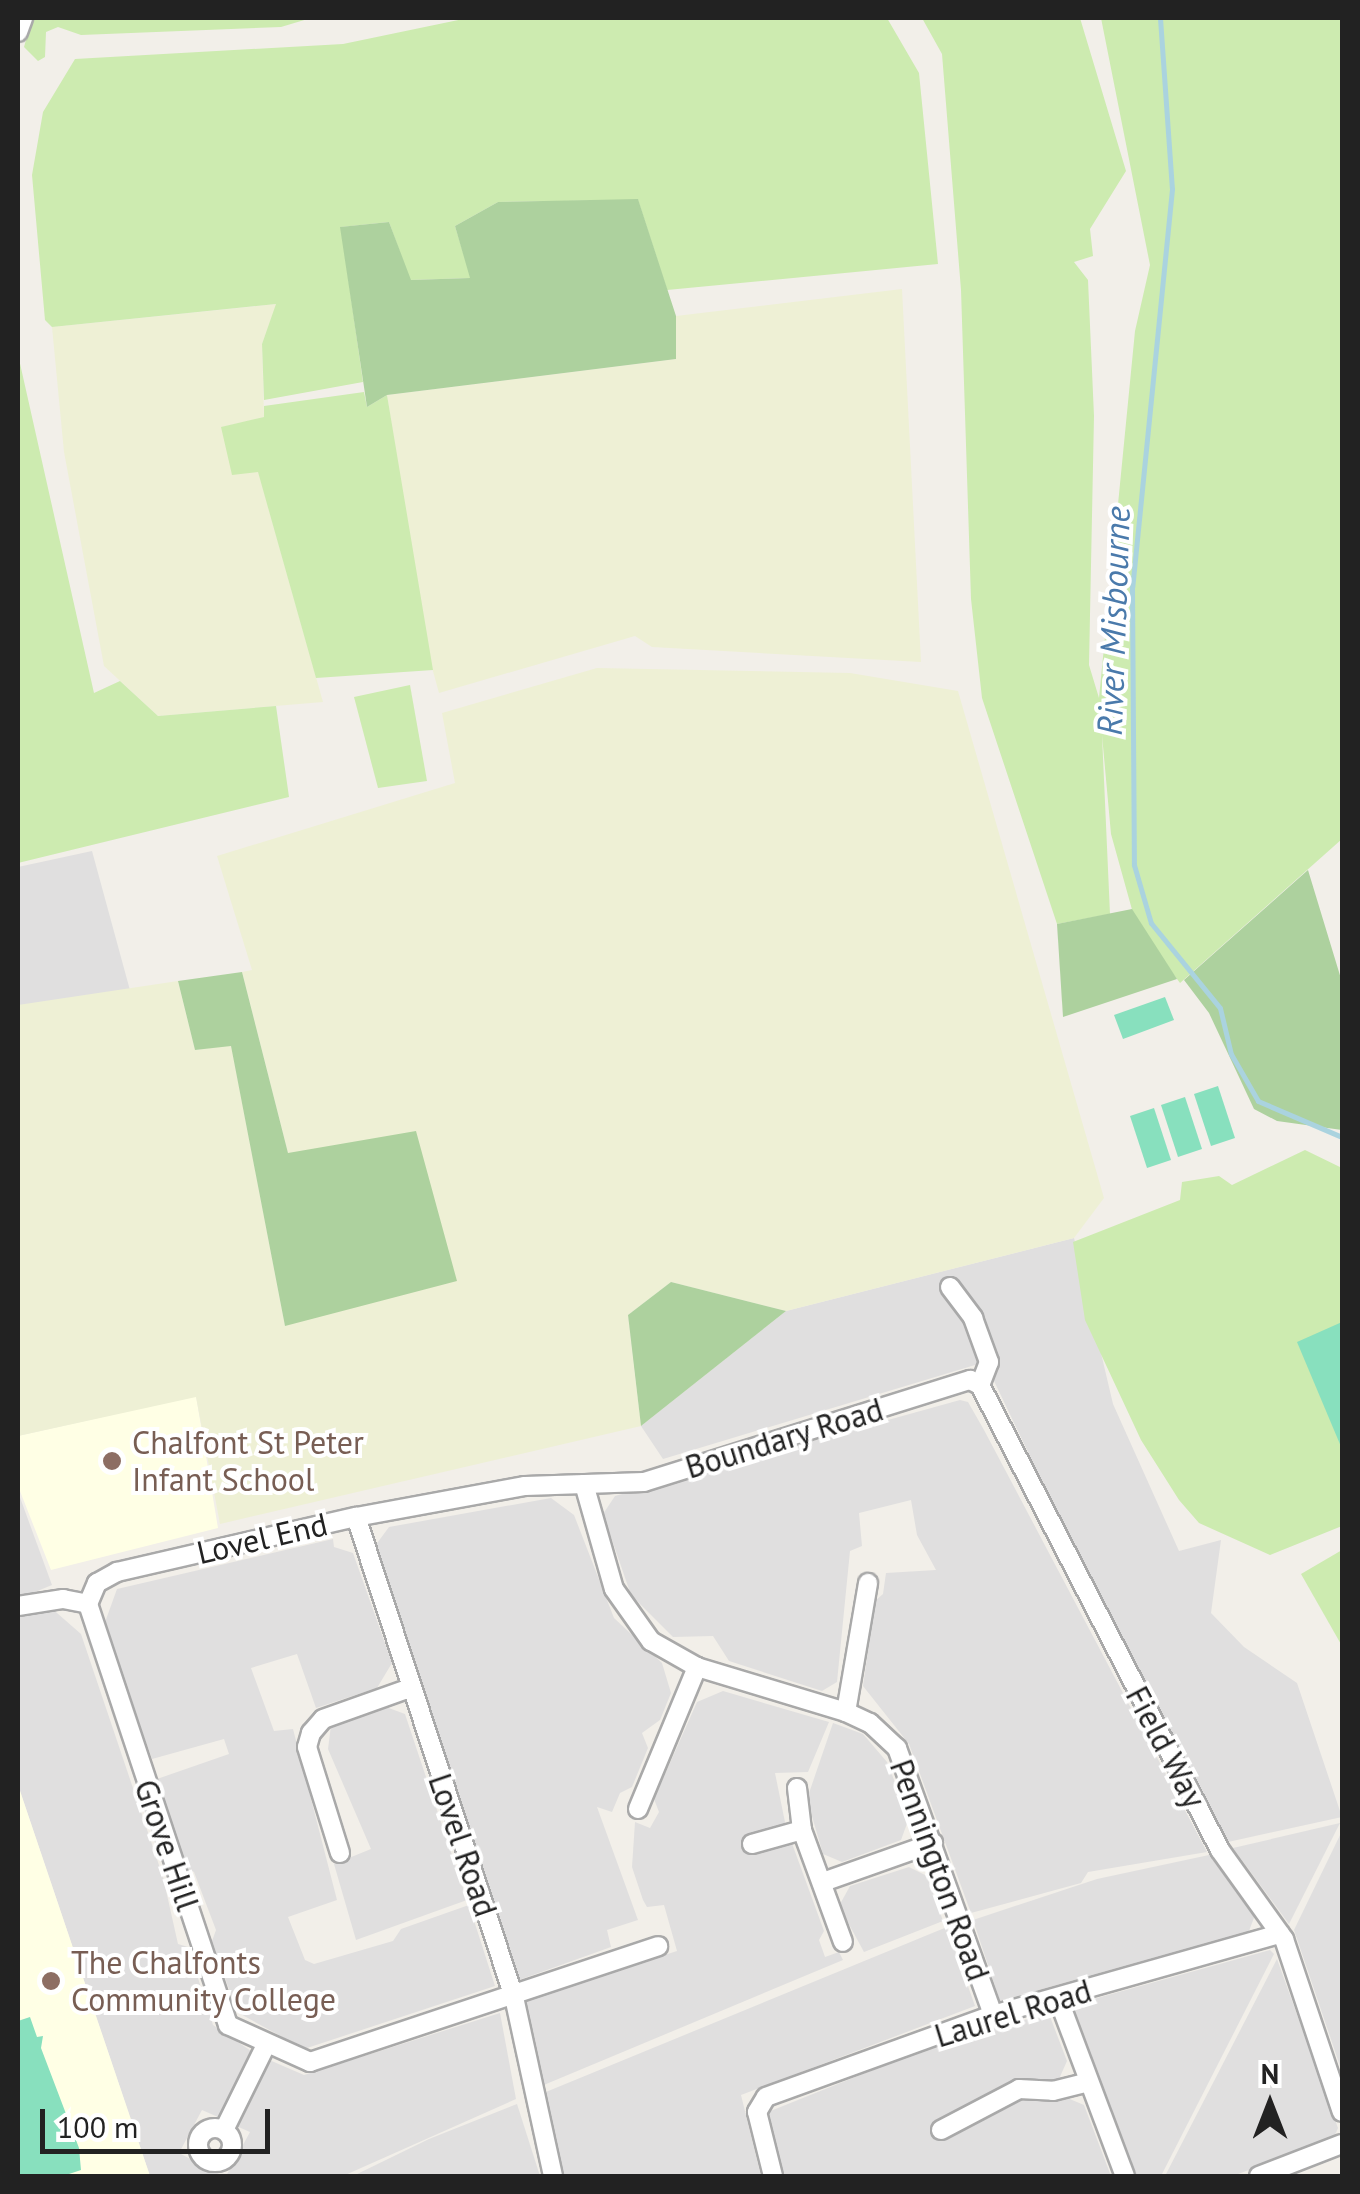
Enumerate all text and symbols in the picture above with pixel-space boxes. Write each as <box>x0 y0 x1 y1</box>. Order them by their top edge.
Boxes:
water label: River Misbourne <box>1088 506 1138 736</box>
street label: Boundary Road <box>680 1390 888 1486</box>
place label: Chalfont St Peter Infant School <box>132 1424 364 1499</box>
marker: Chalfont St Peter Infant School <box>101 1450 123 1472</box>
street label: Lovel End <box>193 1504 331 1572</box>
street label: Field Way <box>1118 1680 1214 1814</box>
street label: Pennington Road <box>882 1754 998 1986</box>
street label: Lovel Road <box>421 1769 505 1921</box>
street label: Grove Hill <box>127 1775 207 1915</box>
place label: The Chalfonts Community College <box>71 1944 337 2019</box>
marker: The Chalfonts Community College <box>40 1970 62 1992</box>
street label: Laurel Road <box>930 1971 1096 2055</box>
north arrow <box>1220 2054 1320 2154</box>
text: N <box>1261 2055 1279 2092</box>
scale bar <box>45 2089 275 2151</box>
text: 100 m <box>57 2107 138 2146</box>

